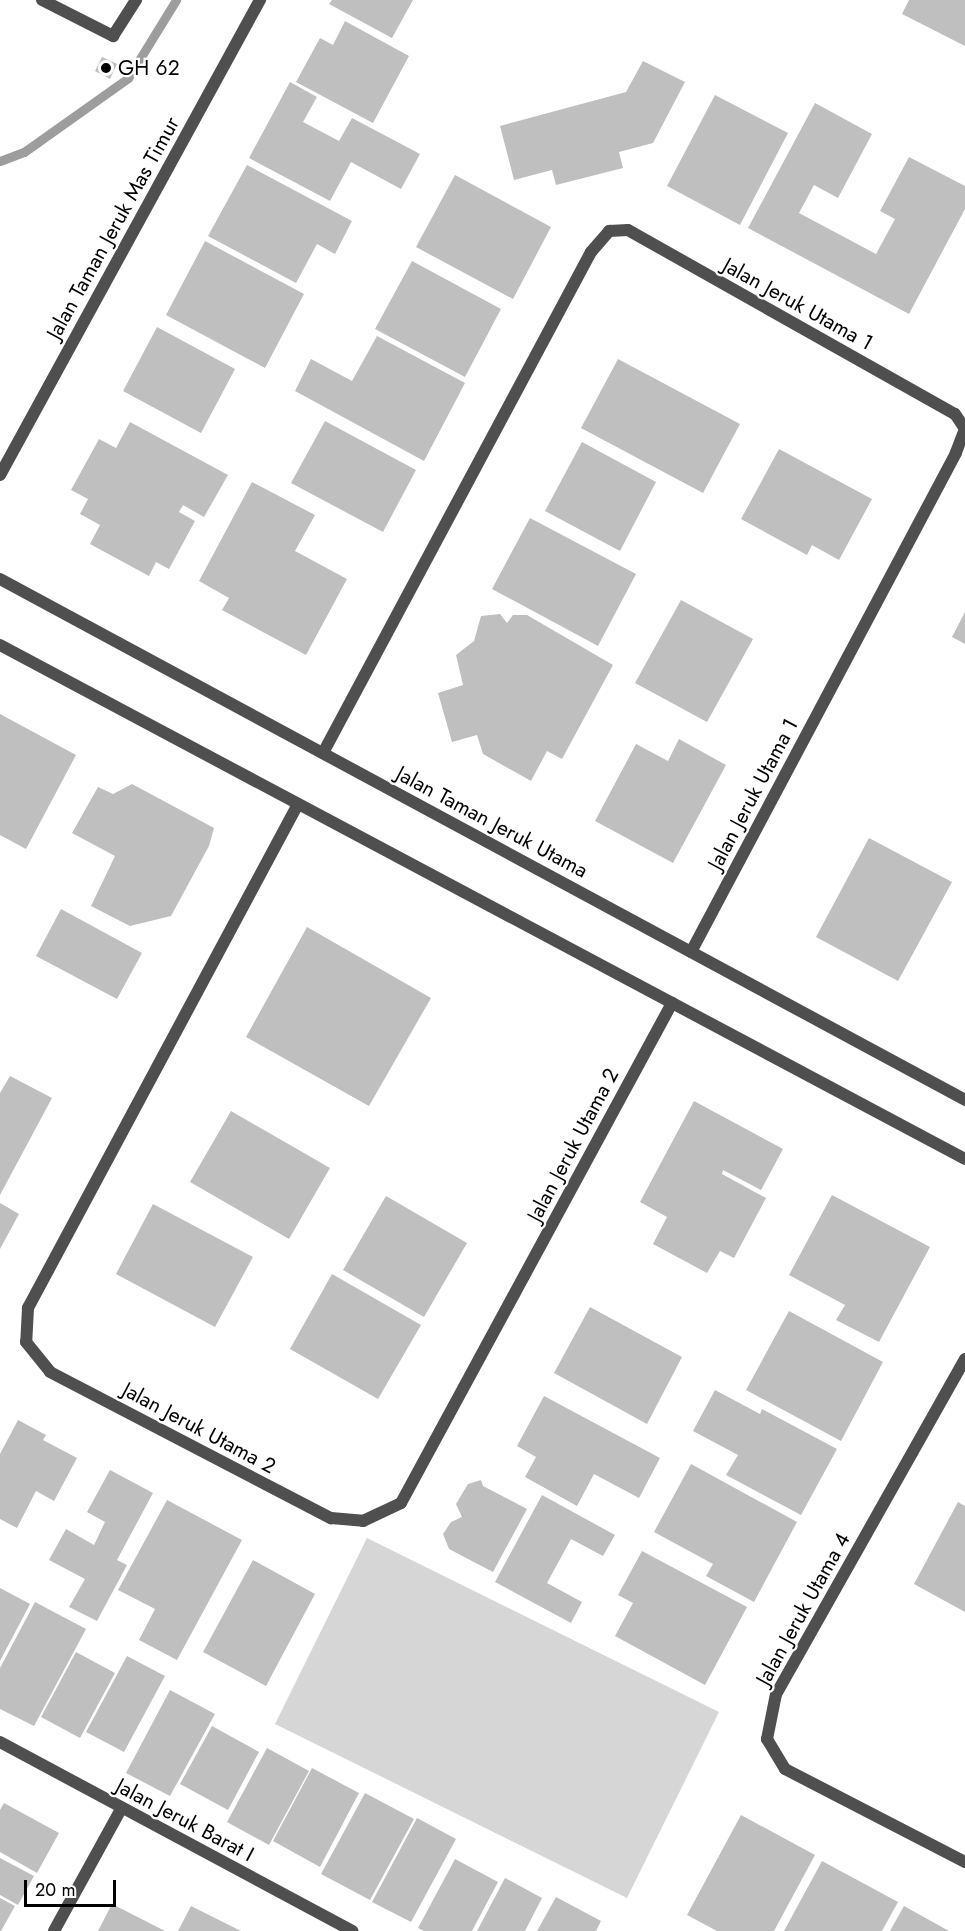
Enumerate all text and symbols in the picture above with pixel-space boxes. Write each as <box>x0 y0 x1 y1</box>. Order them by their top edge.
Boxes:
place label: GH 62 <box>118 55 180 81</box>
marker: GH 62 <box>99 61 113 75</box>
street label: Jalan Taman Jeruk Mas Timur <box>41 112 185 344</box>
street label: Jalan Jeruk Utama 1 <box>719 252 877 356</box>
street label: Jalan Jeruk Utama 1 <box>703 714 803 874</box>
street label: Jalan Taman Jeruk Utama <box>392 761 592 883</box>
street label: Jalan Jeruk Utama 2 <box>522 1064 624 1226</box>
street label: Jalan Jeruk Utama 2 <box>118 1377 280 1479</box>
street label: Jalan Jeruk Utama 4 <box>751 1528 855 1690</box>
street label: Jalan Jeruk Barat I <box>112 1773 258 1867</box>
scale bar <box>27 1868 118 1906</box>
text: 20 m <box>35 1877 75 1903</box>

